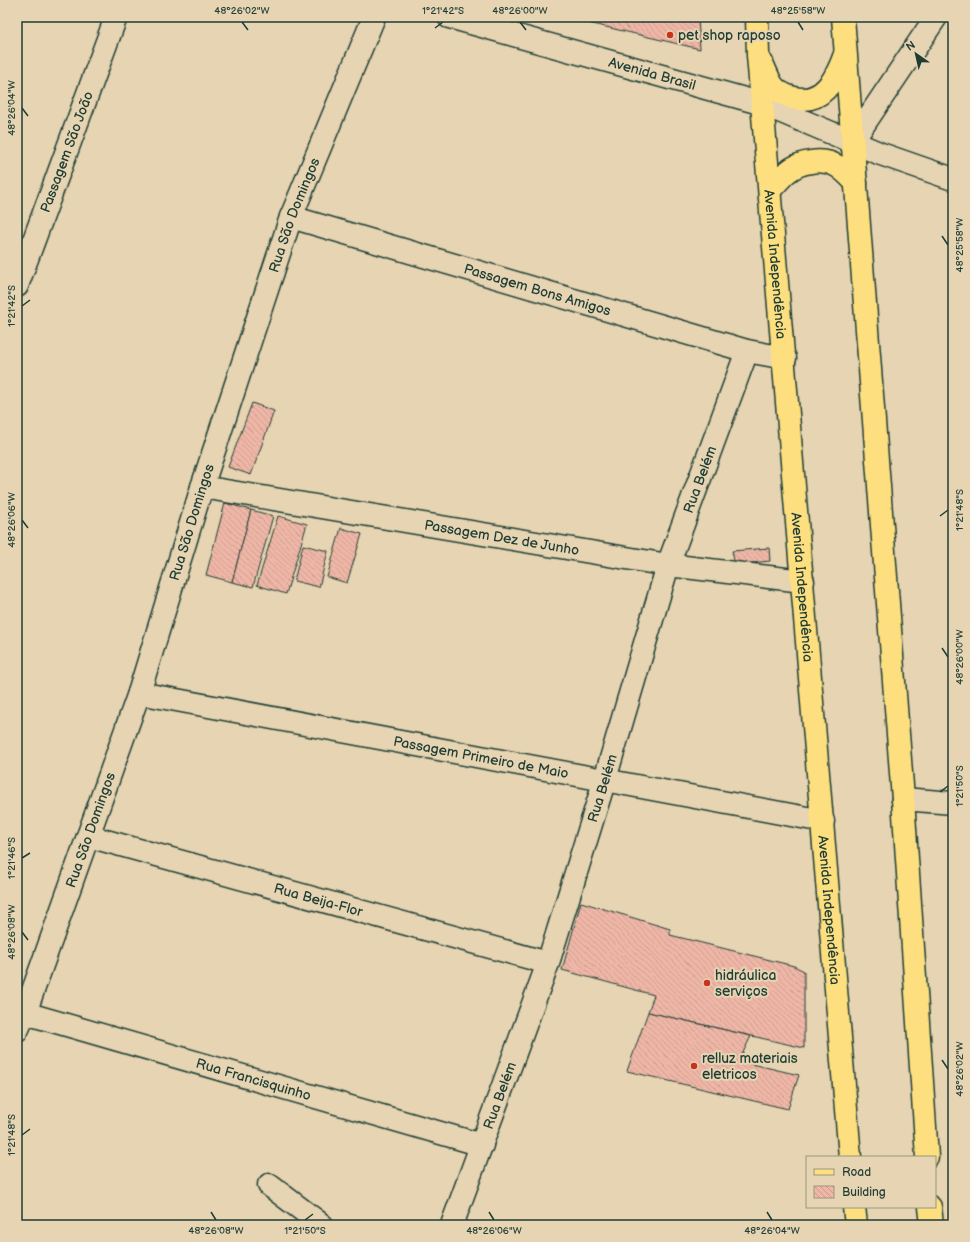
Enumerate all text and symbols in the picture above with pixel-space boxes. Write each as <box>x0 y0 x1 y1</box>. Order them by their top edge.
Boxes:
text: 48°26'02"W <box>214 5 270 17</box>
text: 1°21'42"S <box>422 5 464 17</box>
text: 48°26'00"W <box>492 5 548 17</box>
text: 48°25'58"W <box>771 5 825 17</box>
place label: pet shop raposo <box>678 27 781 44</box>
marker: pet shop raposo <box>665 30 675 40</box>
north arrow <box>896 34 936 74</box>
text: N <box>904 38 918 54</box>
street label: Avenida Brasil <box>607 54 698 94</box>
text: 48°26'04"W <box>6 80 18 136</box>
street label: Passagem São João <box>37 89 97 215</box>
street label: Rua São Domingos <box>265 155 324 275</box>
street label: Avenida Independência <box>760 189 790 340</box>
text: 48°25'58"W <box>954 218 966 272</box>
street label: Passagem Bons Amigos <box>462 260 613 320</box>
text: 1°21'42"S <box>6 285 18 327</box>
street label: Rua Belém <box>680 444 720 516</box>
street label: Rua São Domingos <box>166 462 218 583</box>
text: 1°21'48"S <box>954 489 966 531</box>
text: 48°26'06"W <box>6 492 18 548</box>
street label: Avenida Independência <box>787 512 817 663</box>
street label: Passagem Dez de Junho <box>423 516 580 559</box>
text: 48°26'00"W <box>954 629 966 685</box>
street label: Passagem Primeiro de Maio <box>392 733 570 782</box>
street label: Rua Belém <box>584 752 621 825</box>
text: 1°21'50"S <box>954 765 966 807</box>
street label: Rua São Domingos <box>62 770 119 890</box>
street label: Avenida Independência <box>814 835 844 986</box>
text: 1°21'46"S <box>6 837 18 879</box>
street label: Rua Beija-Flor <box>272 880 366 921</box>
text: 48°26'08"W <box>6 904 18 960</box>
place label: hidráulica serviços <box>715 967 776 1000</box>
marker: hidráulica serviços <box>702 978 712 988</box>
text: 48°26'02"W <box>954 1041 966 1097</box>
place label: relluz materiais eletricos <box>702 1050 798 1083</box>
street label: Rua Francisquinho <box>194 1055 313 1104</box>
street label: Rua Belém <box>480 1060 520 1132</box>
marker: relluz materiais eletricos <box>689 1061 699 1071</box>
text: 1°21'48"S <box>6 1114 18 1156</box>
legend <box>806 1156 936 1208</box>
text: Road <box>842 1165 871 1180</box>
text: Building <box>842 1185 886 1200</box>
text: 48°26'08"W <box>188 1225 244 1237</box>
text: 1°21'50"S <box>284 1225 326 1237</box>
text: 48°26'06"W <box>466 1225 522 1237</box>
text: 48°26'04"W <box>744 1225 800 1237</box>

